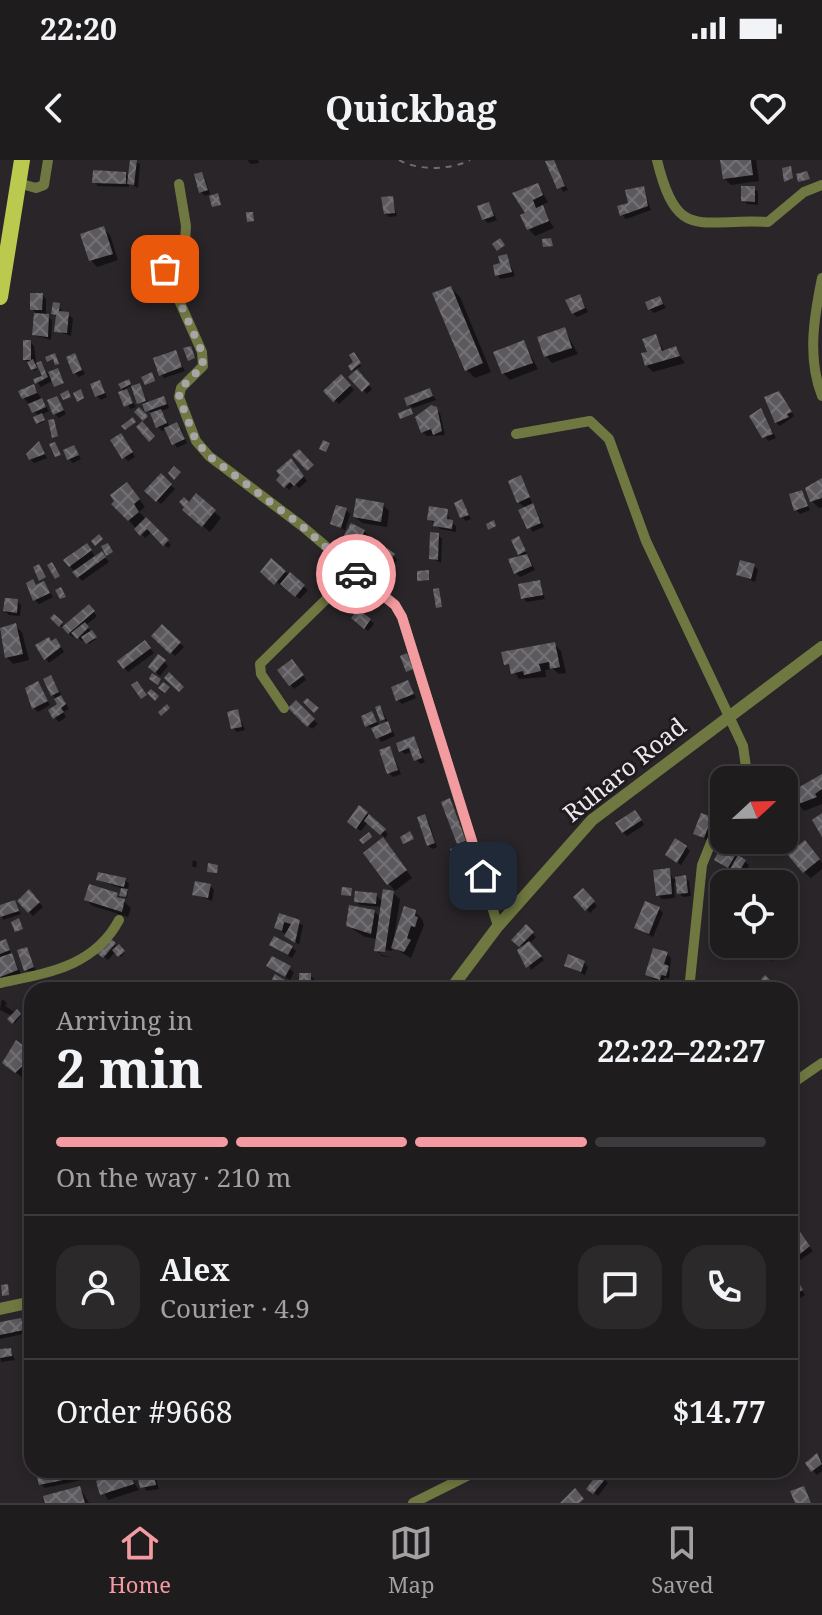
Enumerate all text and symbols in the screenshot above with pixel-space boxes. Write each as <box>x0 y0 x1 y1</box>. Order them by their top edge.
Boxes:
text: 22:20 <box>40 8 117 49</box>
text: Quickbag <box>325 84 497 133</box>
icon: back <box>32 86 76 130</box>
icon: heart <box>746 86 790 130</box>
pin <box>131 235 199 303</box>
icon: bag <box>143 247 187 291</box>
courier <box>316 534 396 614</box>
icon: car <box>334 552 378 596</box>
street label: Ruharo Road <box>556 709 692 829</box>
north arrow <box>710 766 798 854</box>
map controls <box>710 766 798 958</box>
pin <box>449 842 517 910</box>
icon: home <box>461 854 505 898</box>
button: locate <box>710 870 798 958</box>
text: Arriving in <box>56 1002 193 1038</box>
text: 22:22–22:27 <box>597 1030 766 1071</box>
text: 2 min <box>56 1032 203 1103</box>
text: On the way · 210 m <box>56 1159 291 1195</box>
button: person <box>56 1245 140 1329</box>
button: chat <box>578 1245 662 1329</box>
button: phone <box>682 1245 766 1329</box>
text: Alex <box>160 1249 230 1290</box>
text: Courier · 4.9 <box>160 1290 310 1326</box>
text: Order #9668 <box>56 1391 233 1432</box>
text: $14.77 <box>672 1391 766 1432</box>
tab: Home <box>108 1521 171 1599</box>
tab: Map <box>388 1521 434 1599</box>
tab: Saved <box>651 1521 714 1599</box>

